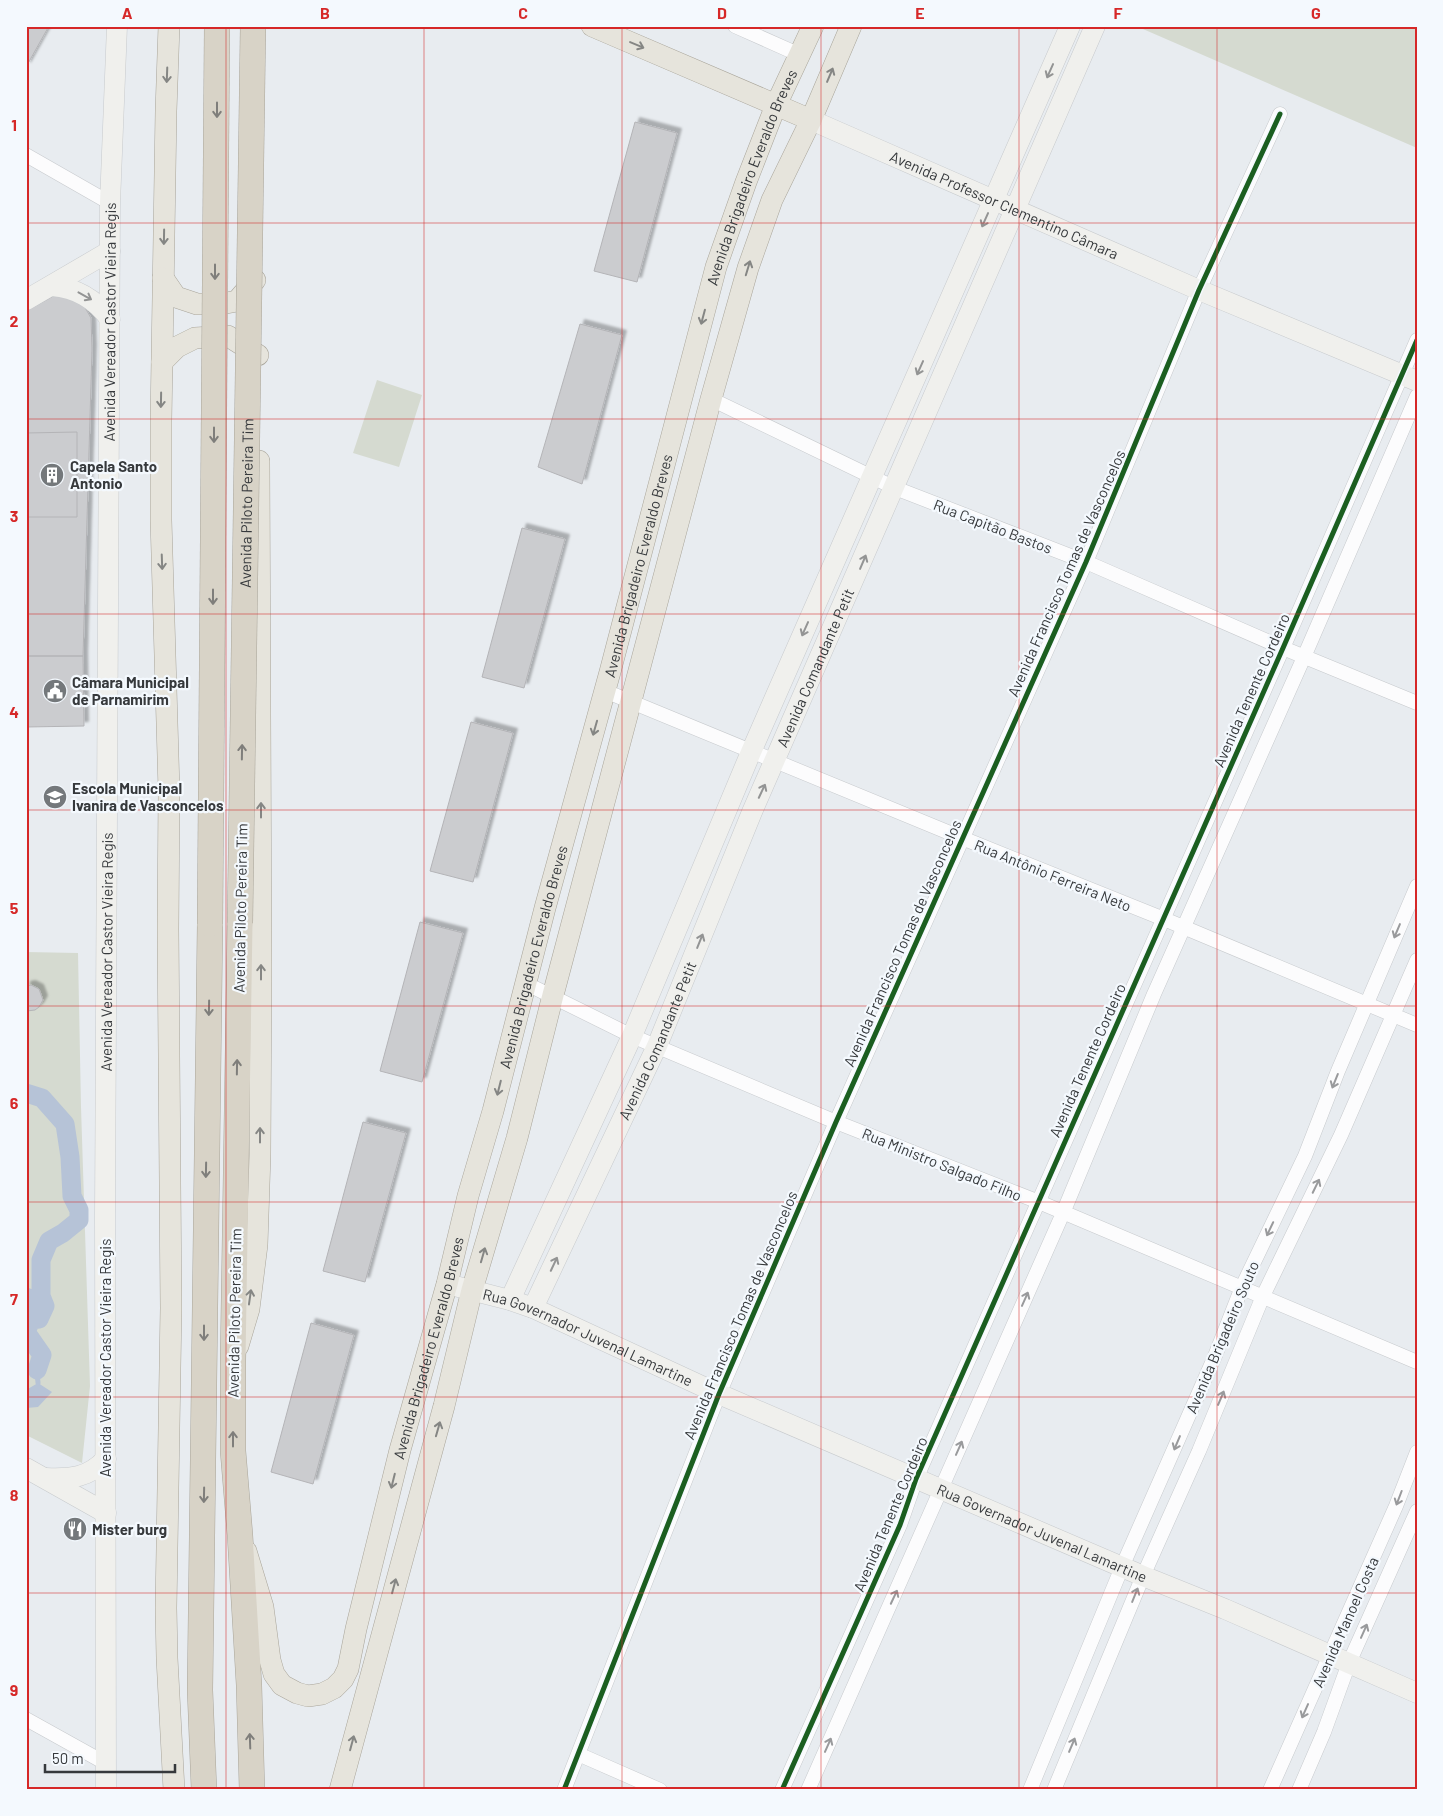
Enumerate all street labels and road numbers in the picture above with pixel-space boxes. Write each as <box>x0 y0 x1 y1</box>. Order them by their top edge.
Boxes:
street label: Avenida Brigadeiro Everaldo Breves <box>703 66 800 287</box>
street label: Avenida Professor Clementino Câmara <box>887 147 1121 263</box>
street label: Avenida Vereador Castor Vieira Regis <box>100 202 119 442</box>
street label: Avenida Piloto Pereira Tim <box>236 418 256 588</box>
street label: Avenida Francisco Tomas de Vasconcelos <box>1003 447 1129 699</box>
street label: Avenida Brigadeiro Everaldo Breves <box>600 452 676 679</box>
street label: Rua Capitão Bastos <box>931 495 1055 557</box>
street label: Avenida Comandante Petit <box>773 585 858 750</box>
street label: Avenida Tenente Cordeiro <box>1209 610 1293 770</box>
street label: Avenida Francisco Tomas de Vasconcelos <box>839 817 965 1069</box>
street label: Avenida Piloto Pereira Tim <box>230 823 250 993</box>
street label: Avenida Vereador Castor Vieira Regis <box>97 832 116 1072</box>
street label: Rua Antônio Ferreira Neto <box>972 835 1134 915</box>
street label: Avenida Brigadeiro Everaldo Breves <box>495 843 571 1070</box>
street label: Avenida Comandante Petit <box>614 959 699 1123</box>
street label: Avenida Tenente Cordeiro <box>1045 980 1129 1140</box>
street label: Rua Ministro Salgado Filho <box>860 1124 1024 1204</box>
street label: Avenida Francisco Tomas de Vasconcelos <box>679 1188 801 1442</box>
street label: Avenida Piloto Pereira Tim <box>224 1228 244 1398</box>
street label: Avenida Brigadeiro Everaldo Breves <box>389 1235 467 1461</box>
street label: Avenida Vereador Castor Vieira Regis <box>96 1239 114 1477</box>
street label: Avenida Brigadeiro Souto <box>1182 1258 1262 1416</box>
street label: Rua Governador Juvenal Lamartine <box>481 1285 696 1390</box>
street label: Avenida Tenente Cordeiro <box>849 1434 931 1594</box>
street label: Rua Governador Juvenal Lamartine <box>934 1480 1150 1586</box>
street label: Avenida Manoel Costa <box>1308 1554 1382 1690</box>

